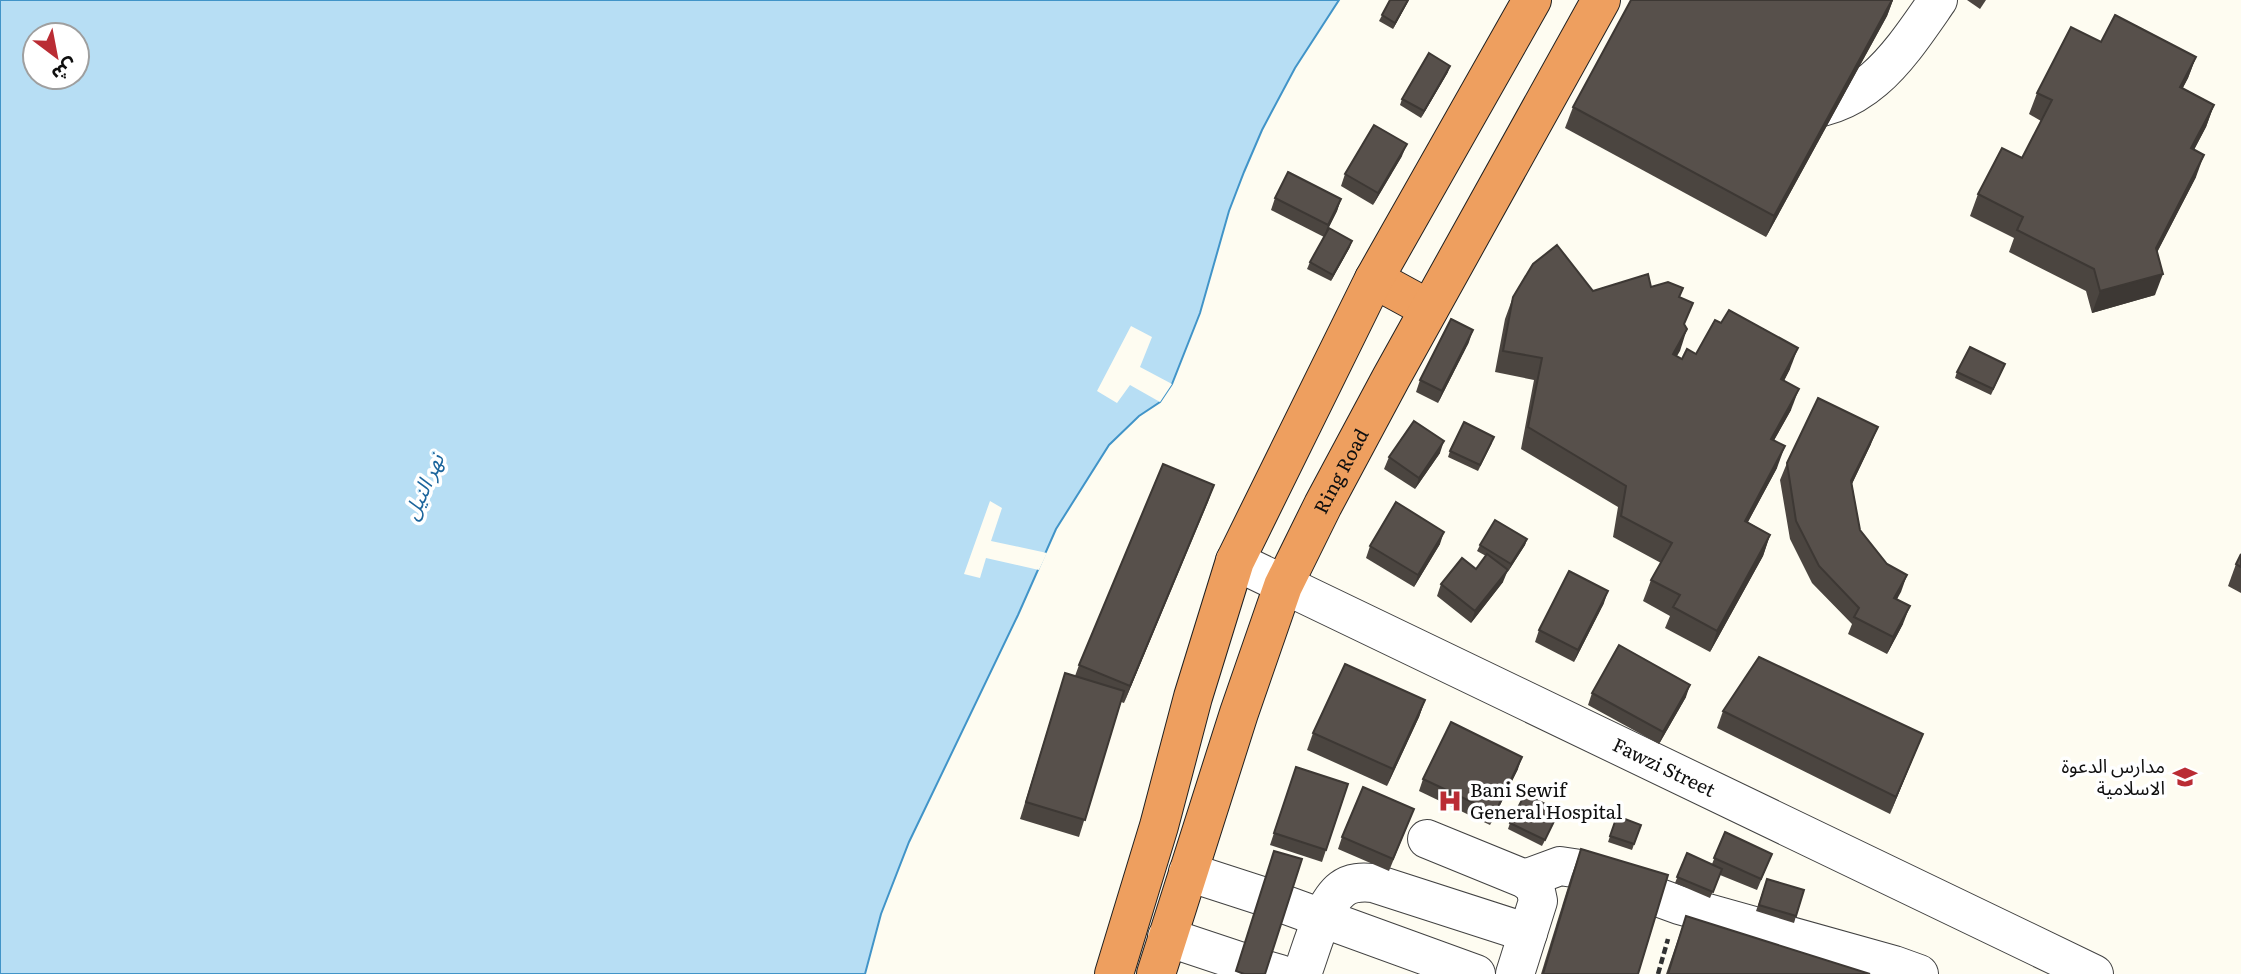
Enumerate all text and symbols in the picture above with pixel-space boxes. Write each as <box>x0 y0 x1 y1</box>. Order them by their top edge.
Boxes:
north arrow <box>21 21 91 91</box>
text: ش <box>47 52 84 90</box>
street label: Ring Road <box>1306 423 1375 518</box>
water label: نهر النيل <box>393 447 451 524</box>
street label: Fawzi Street <box>1609 730 1721 803</box>
place label: مدارس الدعوة الاسلامية <box>2061 751 2165 801</box>
school or university icon: مدارس الدعوة الاسلامية <box>2171 763 2199 791</box>
place label: Bani Sewif General Hospital <box>1470 775 1622 825</box>
hospital icon: Bani Sewif General Hospital <box>1436 787 1464 815</box>

